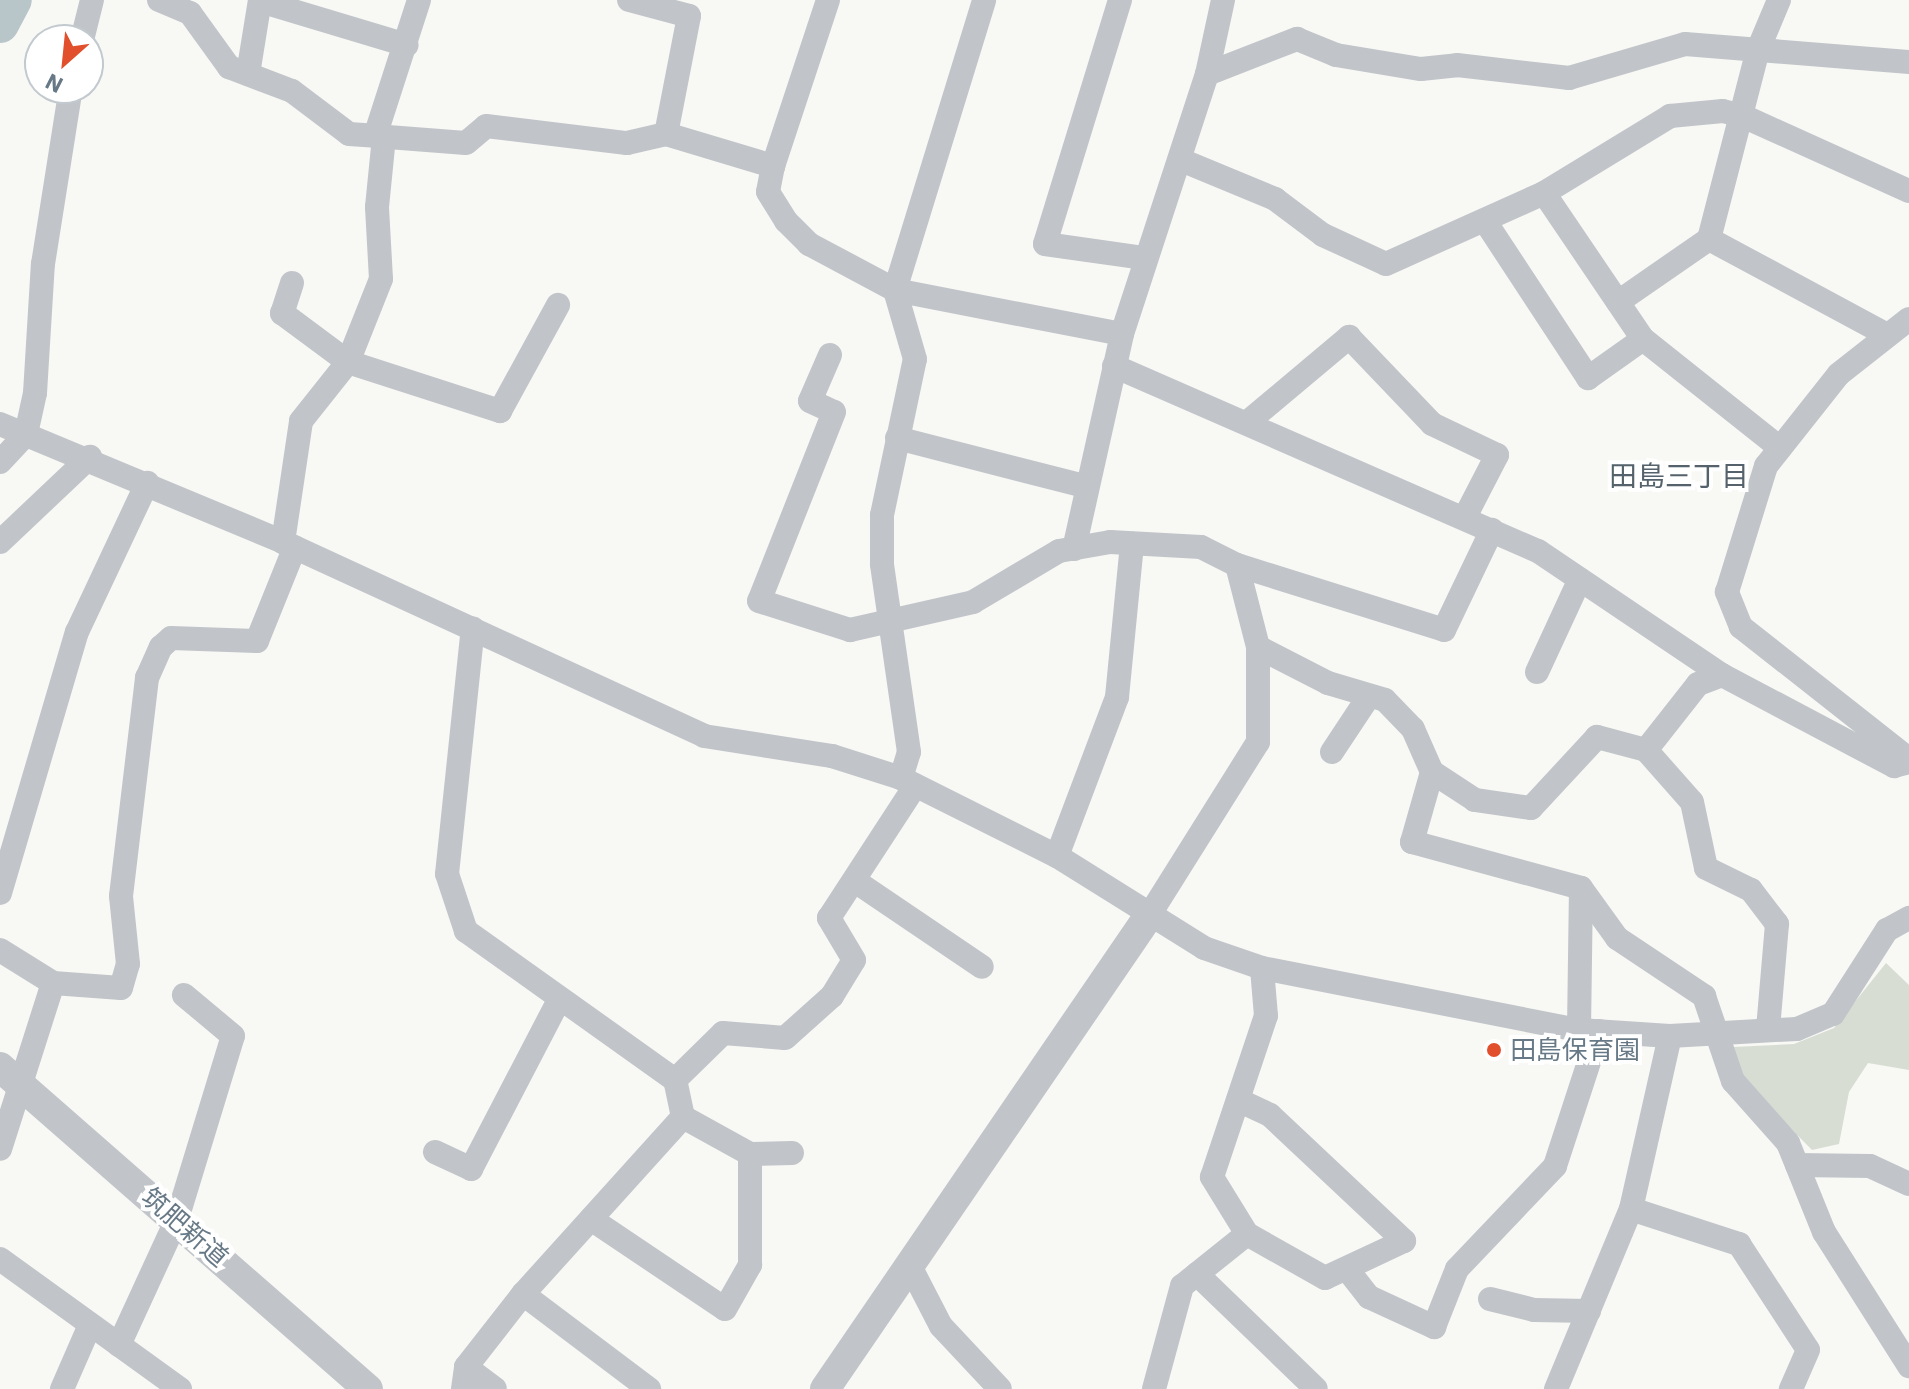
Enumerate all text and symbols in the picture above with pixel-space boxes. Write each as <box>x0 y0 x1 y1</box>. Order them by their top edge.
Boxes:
north arrow <box>24 24 104 104</box>
text: N <box>40 68 67 101</box>
district label: 田島三丁目 <box>1609 459 1749 493</box>
place label: 田島保育園 <box>1510 1034 1640 1066</box>
marker: 田島保育園 <box>1485 1041 1503 1059</box>
street label: 筑肥新道 <box>136 1181 234 1273</box>

